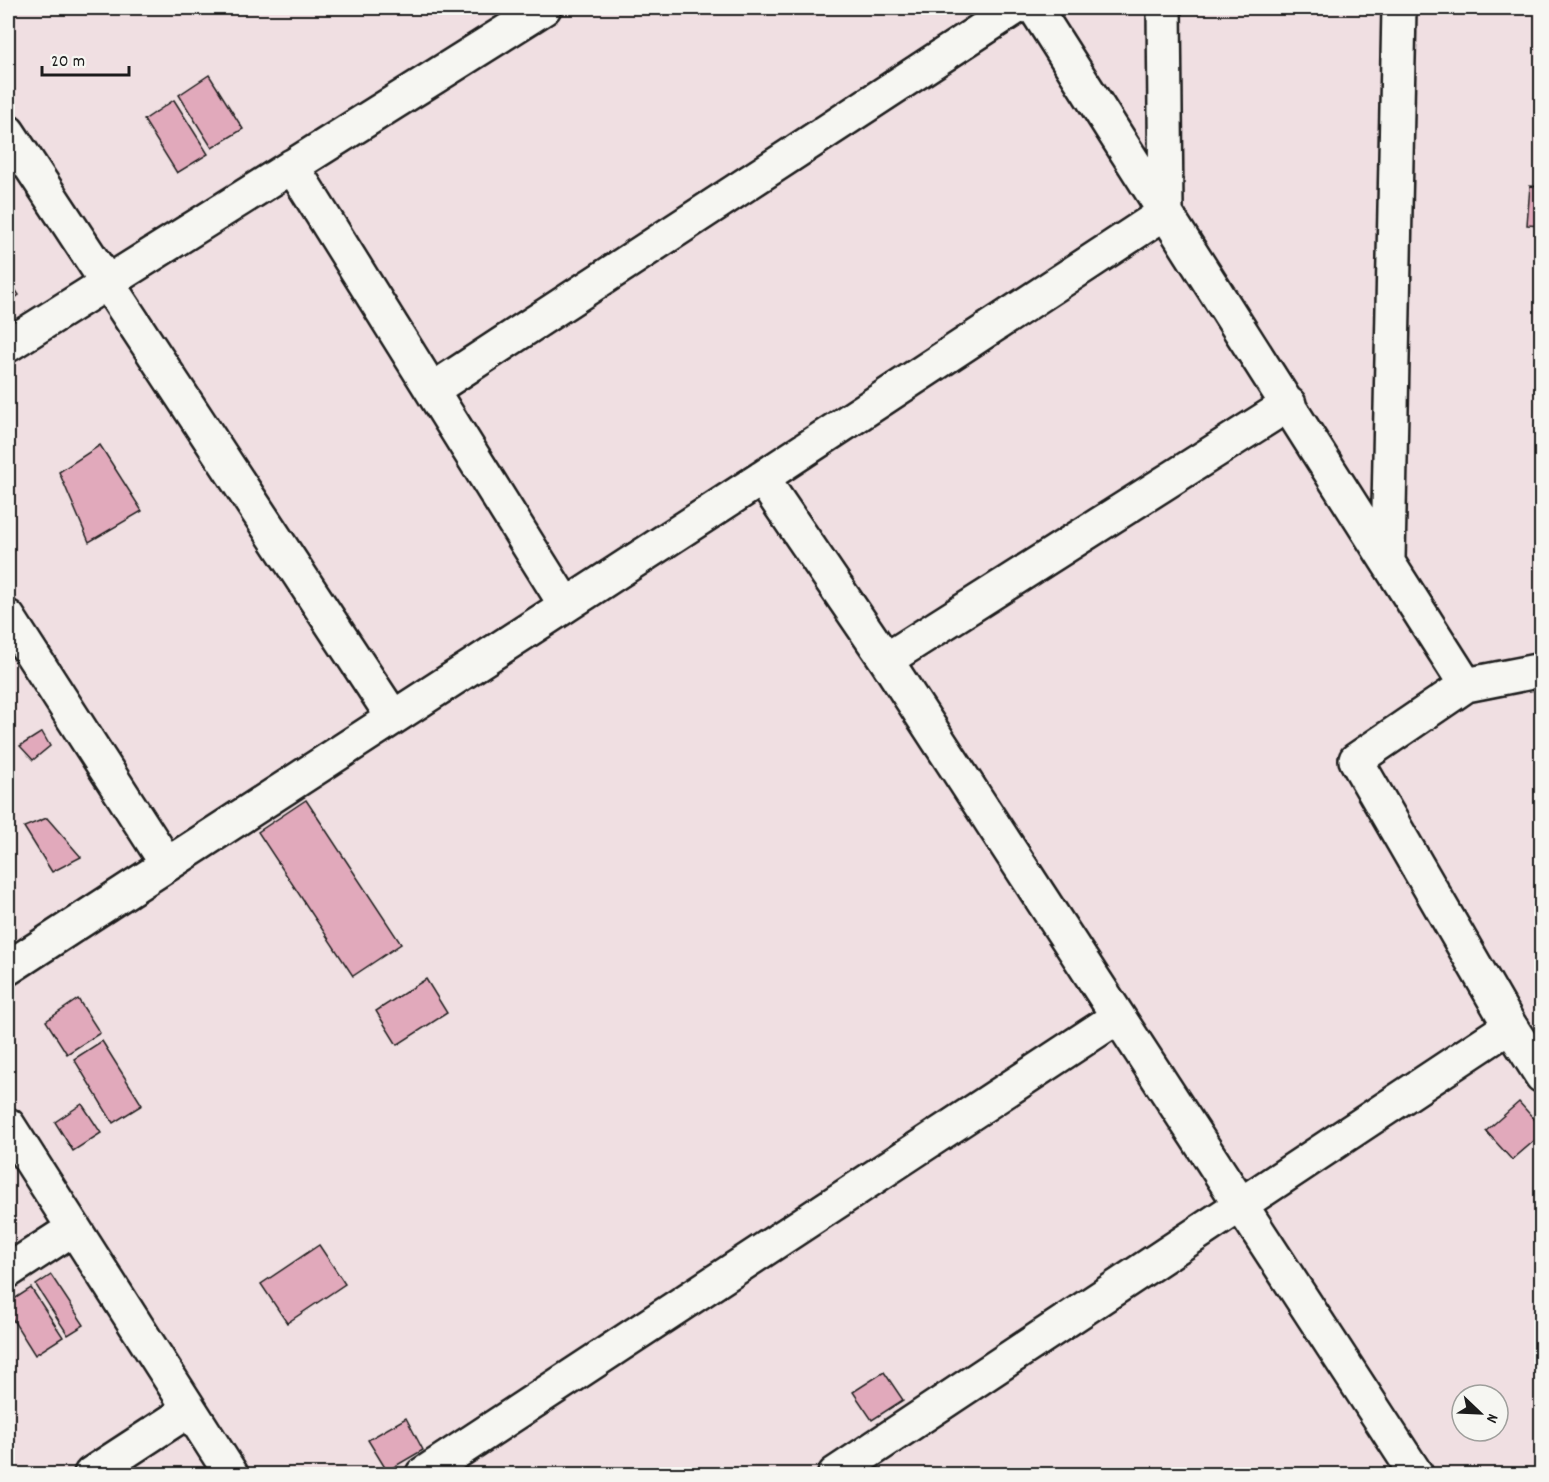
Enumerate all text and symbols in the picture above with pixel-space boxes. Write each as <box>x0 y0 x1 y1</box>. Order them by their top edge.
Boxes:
scale bar <box>42 39 129 77</box>
text: 20 m <box>51 50 85 75</box>
north arrow <box>1450 1383 1510 1443</box>
text: N <box>1479 1410 1504 1426</box>

